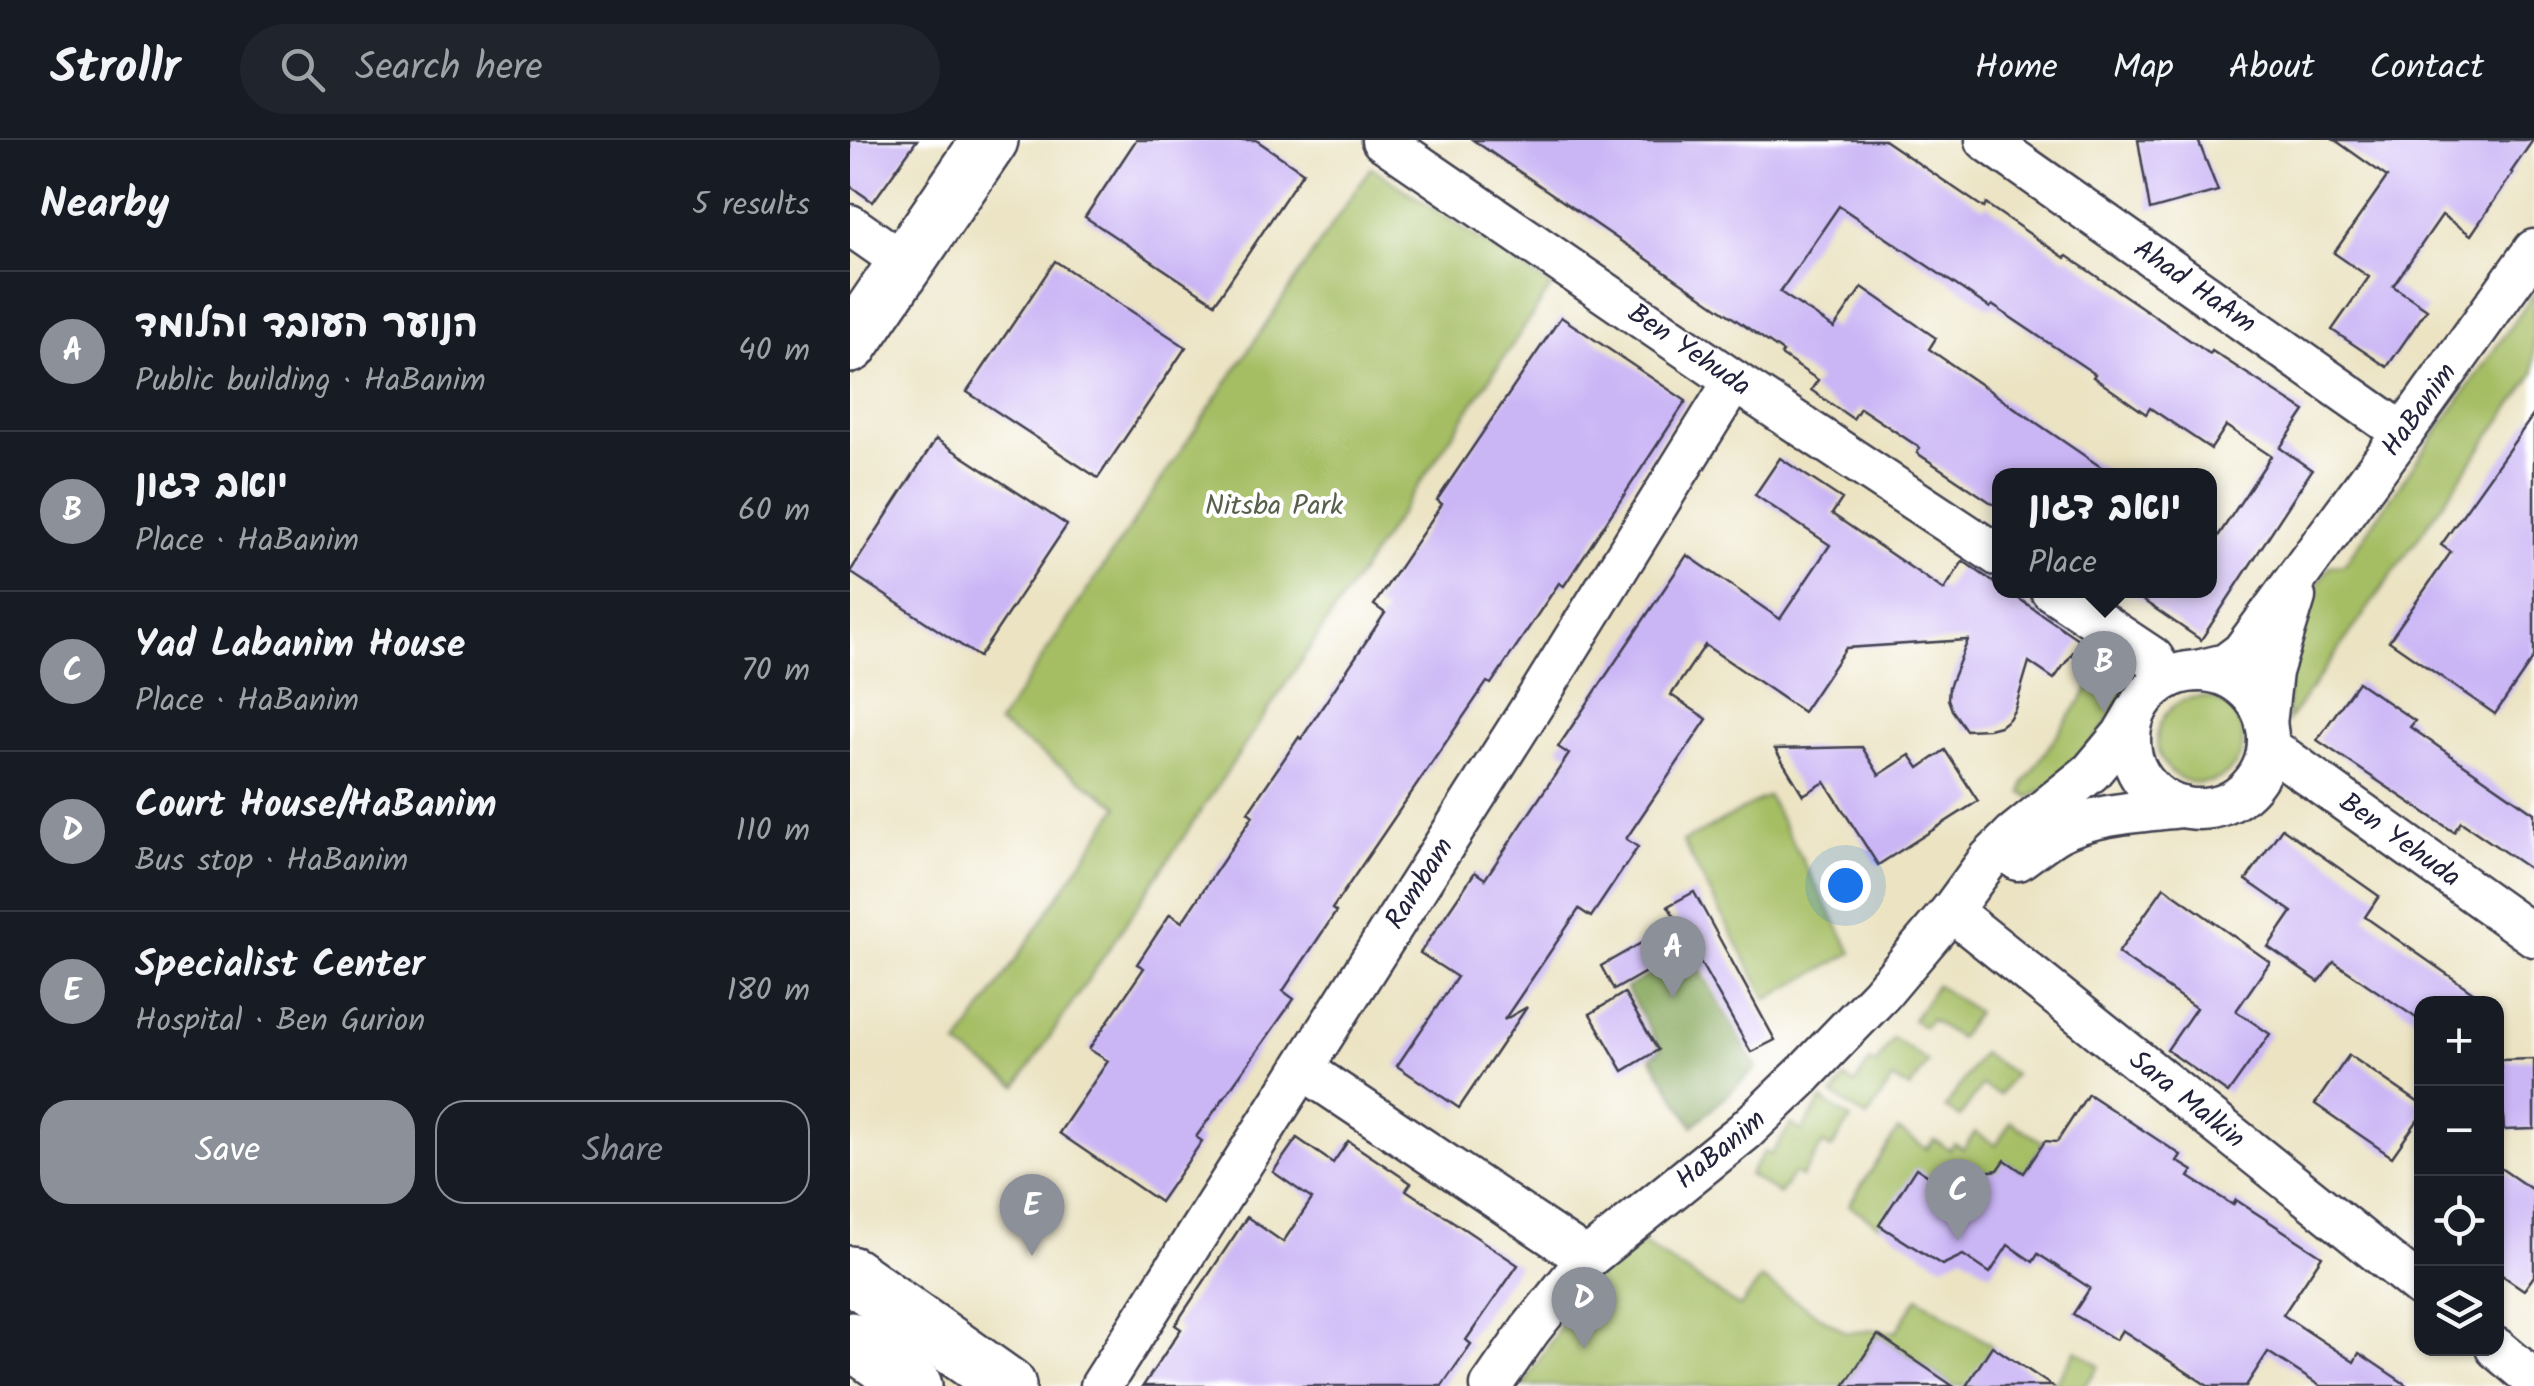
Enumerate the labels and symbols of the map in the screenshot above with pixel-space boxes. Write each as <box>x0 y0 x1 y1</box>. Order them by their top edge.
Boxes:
street label: Ahad HaAm <box>2124 227 2266 346</box>
street label: Ben Yehuda <box>1618 292 1760 409</box>
street label: HaBanim <box>2370 353 2469 467</box>
park label: Nitsba Park <box>1205 484 1344 529</box>
pin: B <box>2072 630 2136 713</box>
street label: Ben Yehuda <box>2329 781 2470 899</box>
street label: Rambam <box>1373 828 1466 939</box>
your location <box>1820 860 1871 911</box>
pin: A <box>1640 916 1706 998</box>
street label: Sara Malkin <box>2119 1039 2255 1161</box>
street label: HaBanim <box>1666 1099 1777 1201</box>
pin: C <box>1926 1158 1990 1241</box>
pin: E <box>1000 1174 1064 1256</box>
pin: D <box>1552 1266 1616 1349</box>

